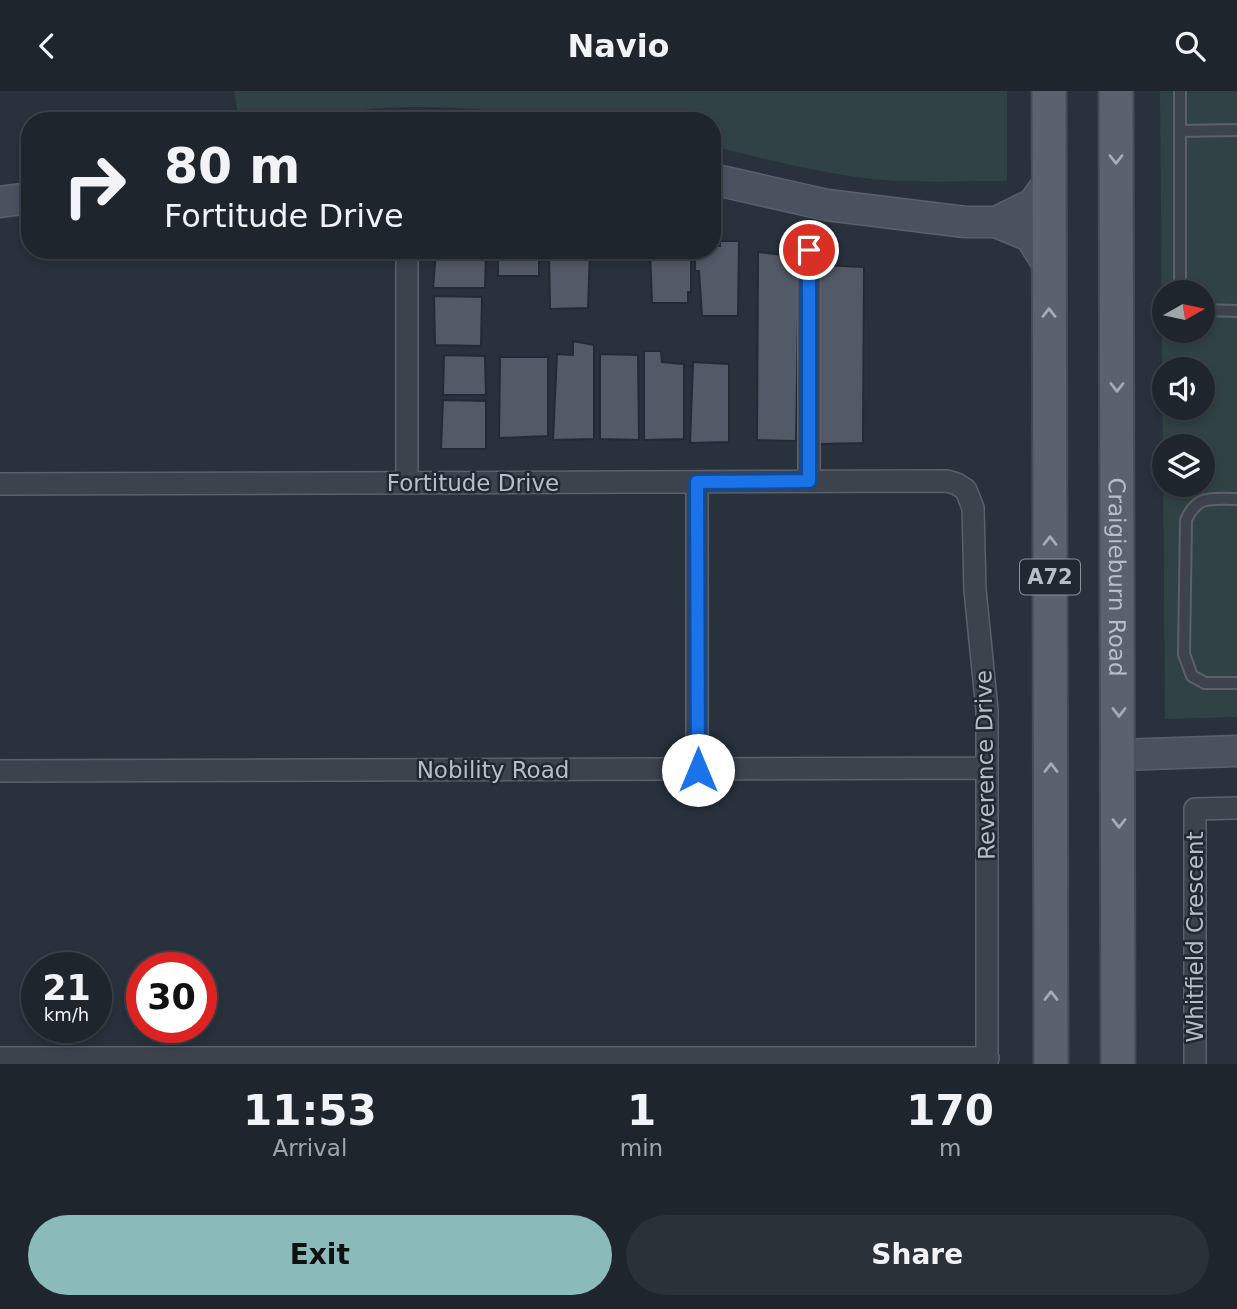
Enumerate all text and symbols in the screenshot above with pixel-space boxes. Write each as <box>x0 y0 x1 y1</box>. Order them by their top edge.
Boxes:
icon: back <box>28 27 66 65</box>
text: Navio <box>567 27 670 65</box>
icon: search <box>1171 27 1209 65</box>
text: 80 m <box>164 138 300 195</box>
icon: right <box>49 140 140 231</box>
one-way arrow <box>1108 154 1124 165</box>
text: Fortitude Drive <box>164 197 404 235</box>
pin <box>779 220 839 280</box>
icon: arrive <box>790 231 828 269</box>
north arrow <box>1152 280 1214 343</box>
map controls <box>1152 280 1215 497</box>
one-way arrow <box>1041 308 1057 318</box>
button: sound <box>1152 357 1215 420</box>
one-way arrow <box>1109 382 1125 392</box>
button: layers <box>1152 434 1215 497</box>
street label: Fortitude Drive <box>387 470 559 496</box>
street label: Craigieburn Road <box>1104 477 1130 677</box>
one-way arrow <box>1042 535 1058 546</box>
road number: A72 <box>1020 559 1080 595</box>
street label: Reverence Drive <box>970 670 1000 860</box>
one-way arrow <box>1111 707 1127 718</box>
position arrow <box>661 733 735 807</box>
street label: Nobility Road <box>417 757 569 783</box>
one-way arrow <box>1043 763 1059 773</box>
one-way arrow <box>1111 818 1127 829</box>
street label: Whitfield Crescent <box>1182 831 1208 1043</box>
speed limit sign: 30 <box>126 952 217 1043</box>
text: 21 <box>42 968 91 1008</box>
one-way arrow <box>1043 990 1059 1001</box>
text: km/h <box>44 1004 89 1025</box>
text: 11:53 <box>243 1086 377 1135</box>
text: 1 <box>627 1086 656 1135</box>
text: 170 <box>906 1086 994 1135</box>
text: Arrival <box>273 1135 347 1161</box>
text: min <box>620 1135 663 1161</box>
text: m <box>939 1135 961 1161</box>
button: Exit <box>28 1215 612 1295</box>
button: Share <box>626 1215 1209 1295</box>

